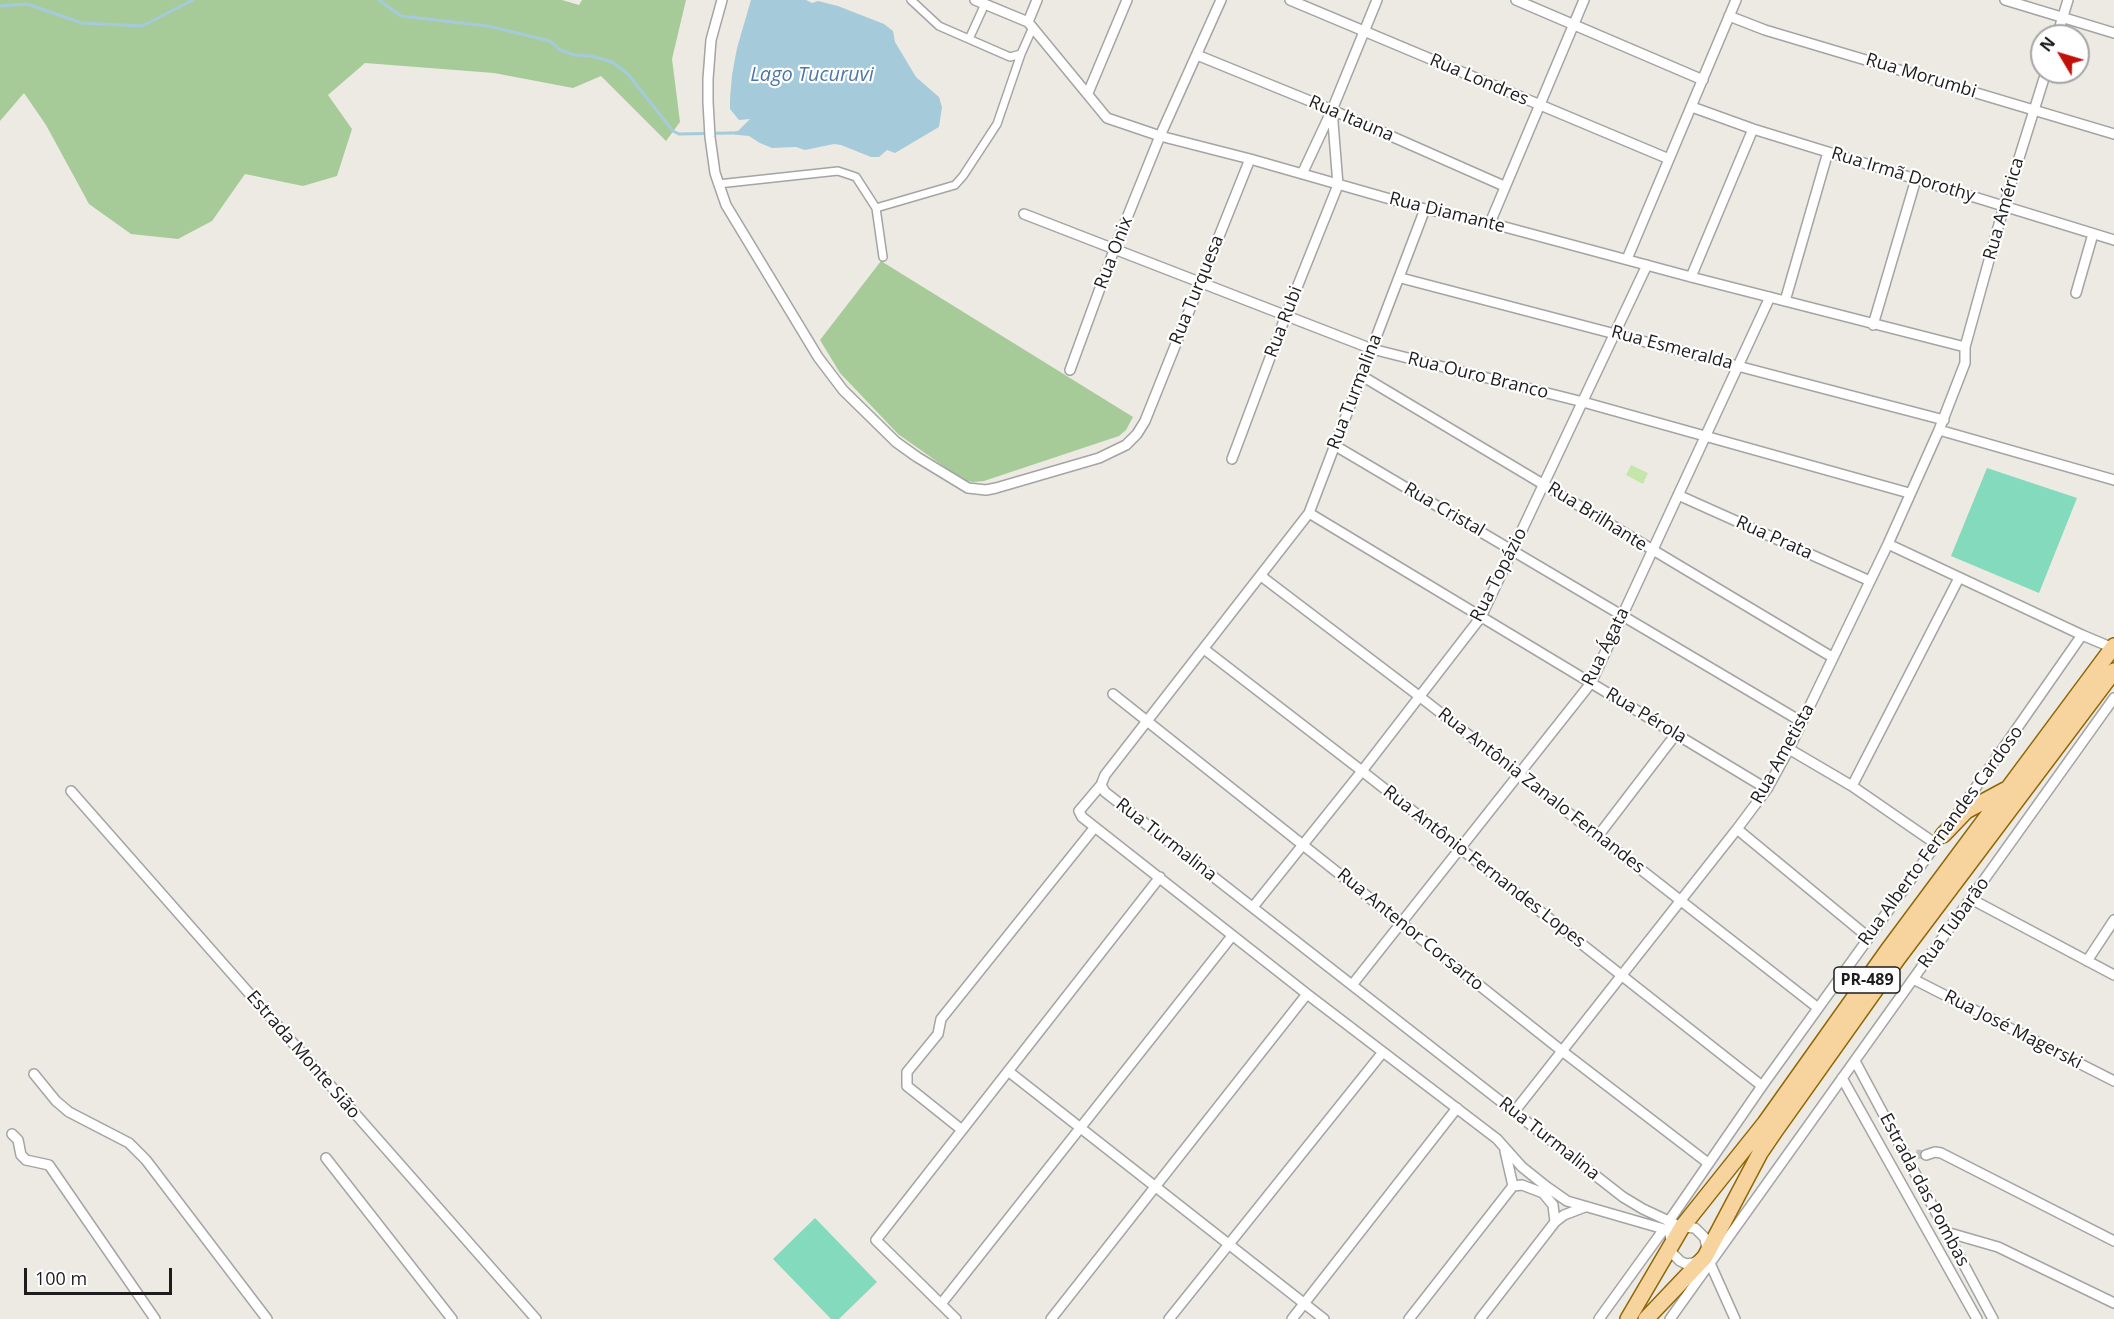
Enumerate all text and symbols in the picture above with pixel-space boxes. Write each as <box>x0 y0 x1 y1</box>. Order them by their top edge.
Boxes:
north arrow <box>2030 24 2090 84</box>
text: N <box>2035 32 2060 56</box>
street label: Rua Morumbi <box>1863 49 1979 103</box>
street label: Rua Londres <box>1426 50 1532 110</box>
water label: Lago Tucuruvi <box>750 63 874 87</box>
street label: Rua Itauna <box>1305 91 1397 147</box>
street label: Rua Irmã Dorothy <box>1829 143 1977 207</box>
street label: Rua América <box>1979 155 2029 263</box>
street label: Rua Diamante <box>1387 188 1507 238</box>
street label: Rua Onix <box>1090 214 1138 292</box>
street label: Rua Turquesa <box>1165 232 1229 348</box>
street label: Rua Rubi <box>1261 283 1307 361</box>
street label: Rua Esmeralda <box>1609 321 1735 375</box>
street label: Rua Turmalina <box>1323 331 1387 453</box>
street label: Rua Ouro Branco <box>1405 348 1551 404</box>
street label: Rua Cristal <box>1400 478 1488 542</box>
street label: Rua Brilhante <box>1543 478 1651 556</box>
street label: Rua Prata <box>1732 512 1816 564</box>
street label: Rua Topázio <box>1466 524 1532 626</box>
street label: Rua Ágata <box>1578 604 1634 690</box>
street label: Rua Pérola <box>1602 683 1690 749</box>
street label: Rua Ametista <box>1747 700 1819 808</box>
street label: Rua Antônia Zanalo Fernandes <box>1433 703 1649 879</box>
street label: Rua Alberto Fernandes Cardoso <box>1854 722 2028 950</box>
street label: Rua Antônio Fernandes Lopes <box>1379 781 1589 953</box>
street label: Rua Turmalina <box>1111 794 1221 886</box>
street label: Rua Antenor Corsarto <box>1332 864 1488 996</box>
street label: Rua Tubarão <box>1914 873 1994 973</box>
road number: PR-489 <box>1834 967 1900 993</box>
street label: Rua José Magerski <box>1940 986 2086 1074</box>
street label: Estrada Monte Sião <box>242 987 364 1123</box>
street label: Rua Turmalina <box>1494 1093 1604 1185</box>
street label: Estrada das Pombas <box>1875 1110 1973 1270</box>
scale bar <box>27 1256 176 1294</box>
text: 100 m <box>35 1266 87 1290</box>

